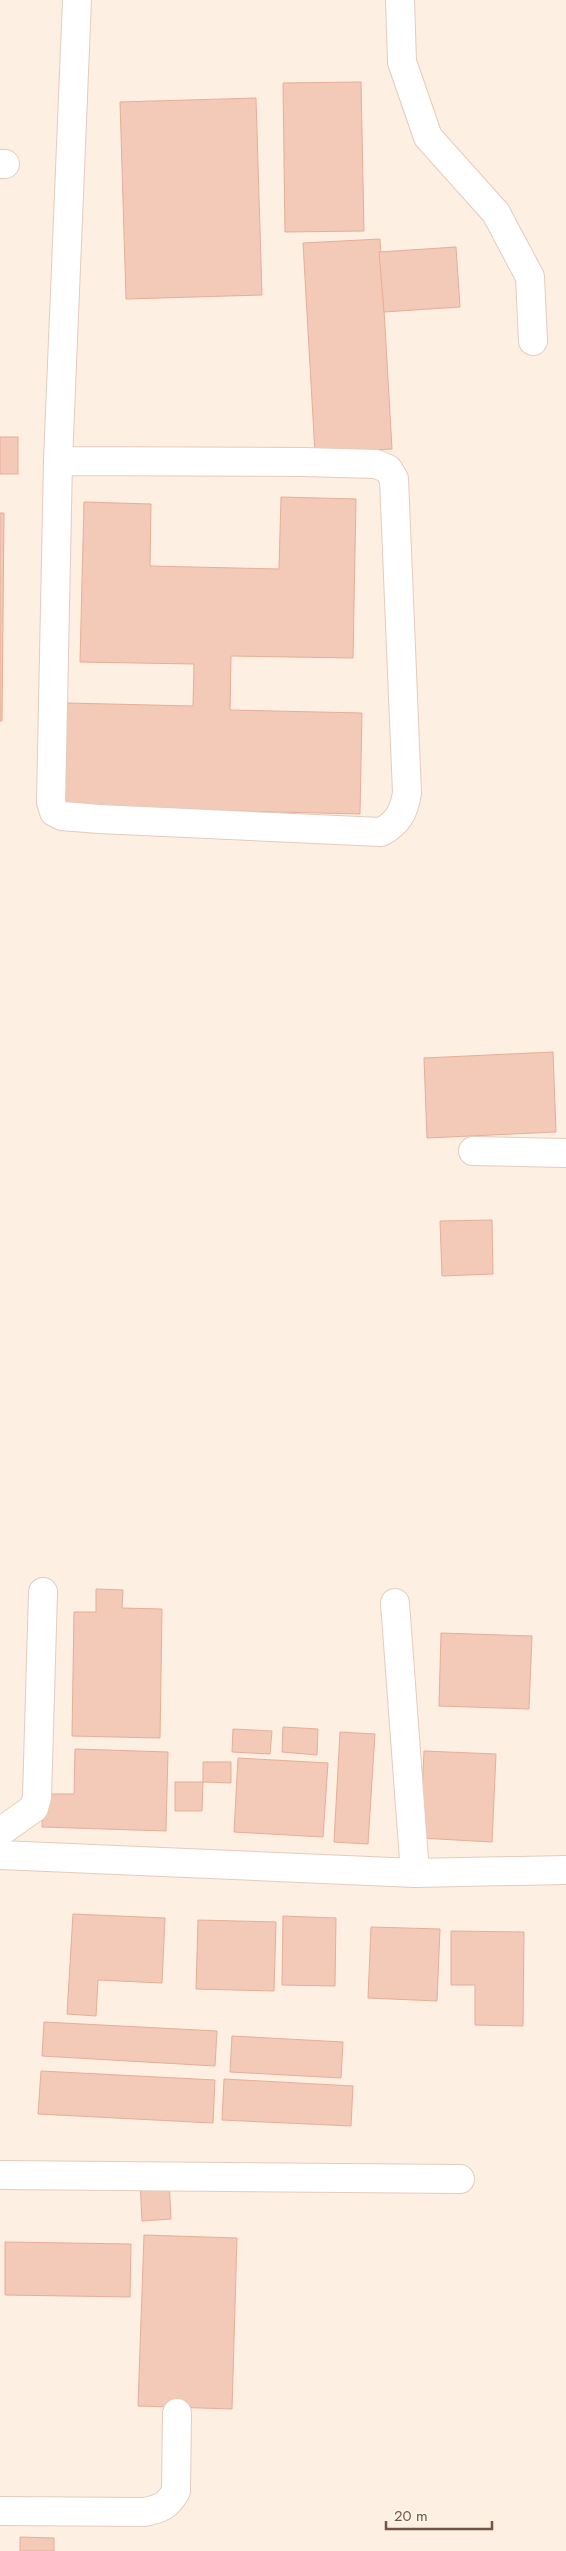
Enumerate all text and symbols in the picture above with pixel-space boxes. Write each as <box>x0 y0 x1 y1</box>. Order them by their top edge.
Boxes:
scale bar <box>386 2498 492 2530</box>
text: 20 m <box>394 2505 428 2527</box>

